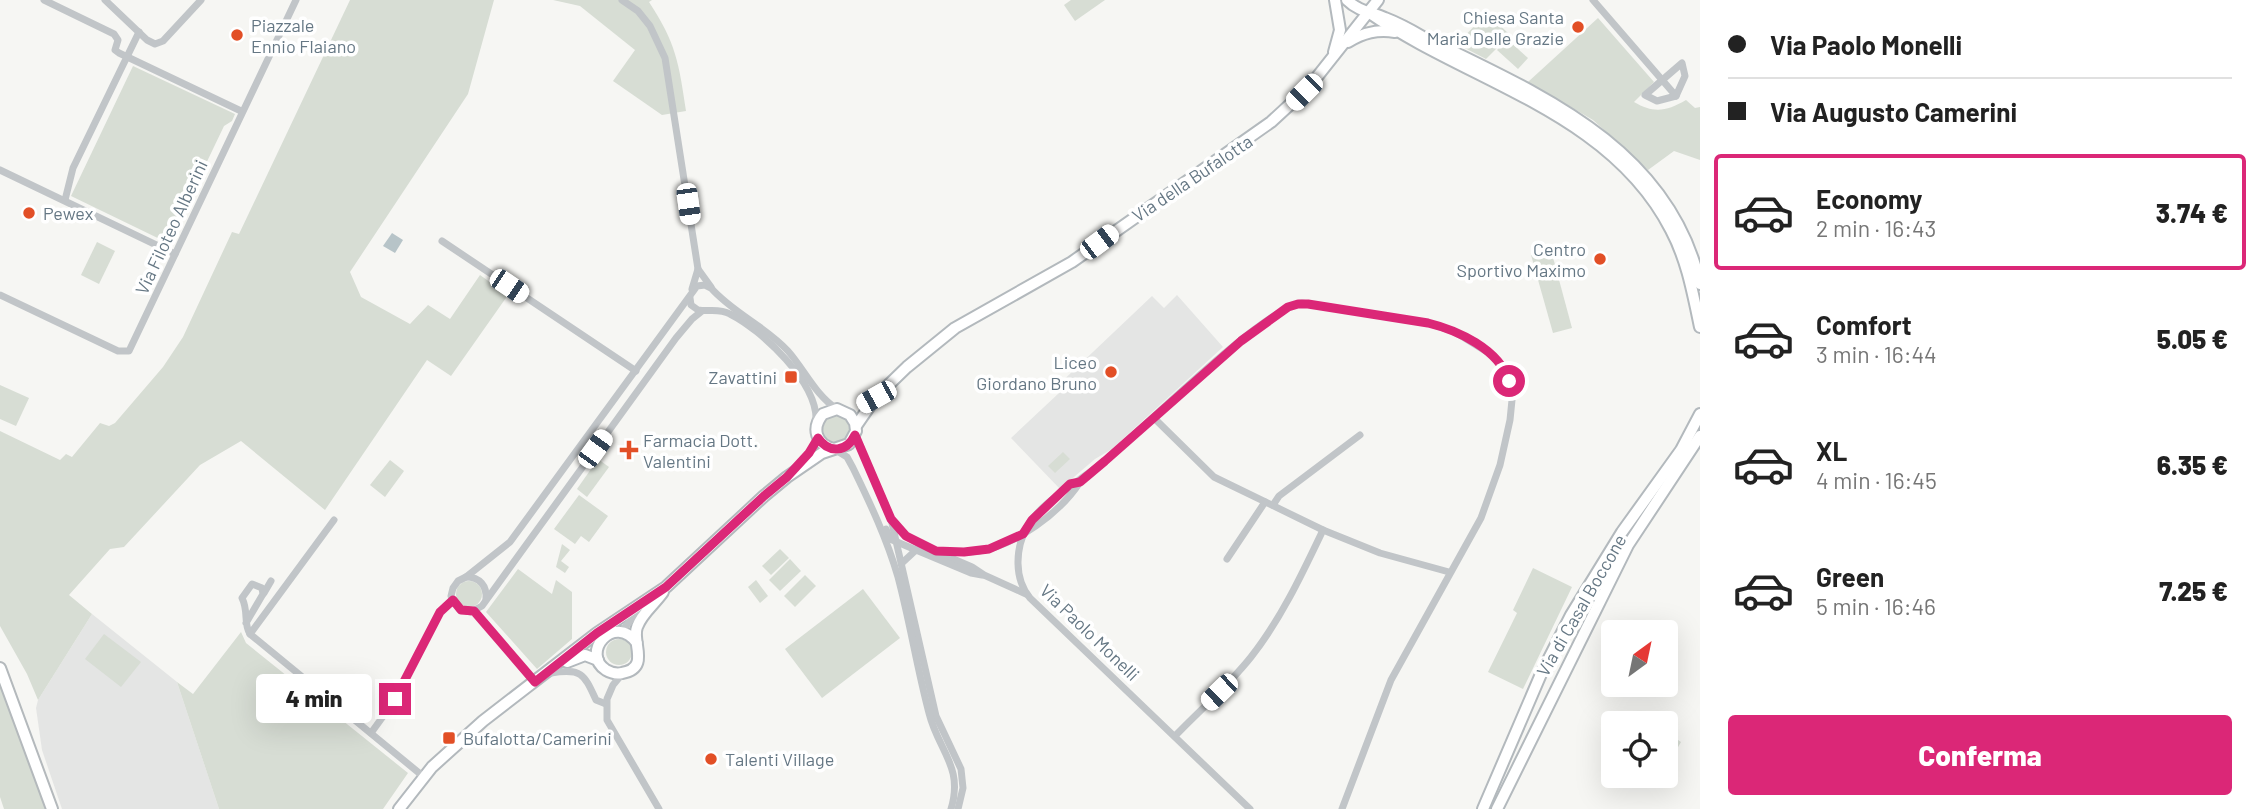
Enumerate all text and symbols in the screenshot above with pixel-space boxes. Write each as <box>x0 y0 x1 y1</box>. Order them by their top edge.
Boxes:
place label: Chiesa Santa Maria Delle Grazie <box>1427 6 1564 49</box>
place label: Piazzale Ennio Flaiano <box>251 14 356 57</box>
marker: Chiesa Santa Maria Delle Grazie <box>1570 19 1586 35</box>
marker: Piazzale Ennio Flaiano <box>229 27 245 43</box>
text: Via Paolo Monelli <box>1770 29 1962 60</box>
car <box>1282 70 1327 114</box>
text: Via Augusto Camerini <box>1770 96 2017 127</box>
street label: Via della Bufalotta <box>1128 130 1256 226</box>
street label: Via Filoteo Alberini <box>130 156 212 298</box>
icon: car <box>1732 181 1795 244</box>
car <box>675 182 702 226</box>
text: Economy <box>1816 183 1922 214</box>
text: 3.74 € <box>2156 197 2228 228</box>
place label: Pewex <box>43 202 94 224</box>
marker: Pewex <box>21 205 37 221</box>
text: 2 min · 16:43 <box>1816 214 1936 242</box>
car <box>1076 221 1123 263</box>
place label: Centro Sportivo Maximo <box>1456 238 1586 281</box>
marker: Centro Sportivo Maximo <box>1592 251 1608 267</box>
car <box>486 266 533 306</box>
icon: car <box>1732 307 1795 370</box>
text: Comfort <box>1816 309 1912 340</box>
text: 5.05 € <box>2157 323 2228 354</box>
text: 3 min · 16:44 <box>1816 340 1937 368</box>
place label: Liceo Giordano Bruno <box>976 351 1097 394</box>
marker: Liceo Giordano Bruno <box>1103 364 1119 380</box>
route start <box>1493 365 1525 397</box>
place label: Zavattini <box>709 366 777 388</box>
marker: Zavattini <box>783 369 799 385</box>
car <box>853 378 900 416</box>
car <box>575 426 616 472</box>
place label: Farmacia Dott. Valentini <box>643 429 758 472</box>
icon: car <box>1732 433 1795 496</box>
text: XL <box>1816 435 1847 466</box>
marker: Farmacia Dott. Valentini <box>621 442 637 458</box>
text: 6.35 € <box>2157 449 2228 480</box>
text: 4 min · 16:45 <box>1816 466 1937 494</box>
street label: Via di Casal Boccone <box>1531 530 1631 680</box>
icon: car <box>1732 559 1795 622</box>
text: Green <box>1816 561 1884 592</box>
text: 7.25 € <box>2159 575 2228 606</box>
street label: Via Paolo Monelli <box>1036 579 1144 685</box>
text: 5 min · 16:46 <box>1816 592 1936 620</box>
north arrow <box>1601 620 1678 696</box>
map controls <box>1601 620 1678 788</box>
car <box>1197 670 1242 714</box>
callout: 4 min <box>255 674 370 724</box>
route end <box>379 683 411 715</box>
text: 4 min <box>286 684 342 712</box>
button: locate <box>1601 711 1678 788</box>
button: Conferma <box>1728 715 2232 795</box>
place label: Bufalotta/Camerini <box>463 727 612 749</box>
marker: Bufalotta/Camerini <box>441 730 457 746</box>
place label: Talenti Village <box>725 748 834 770</box>
marker: Talenti Village <box>703 751 719 767</box>

